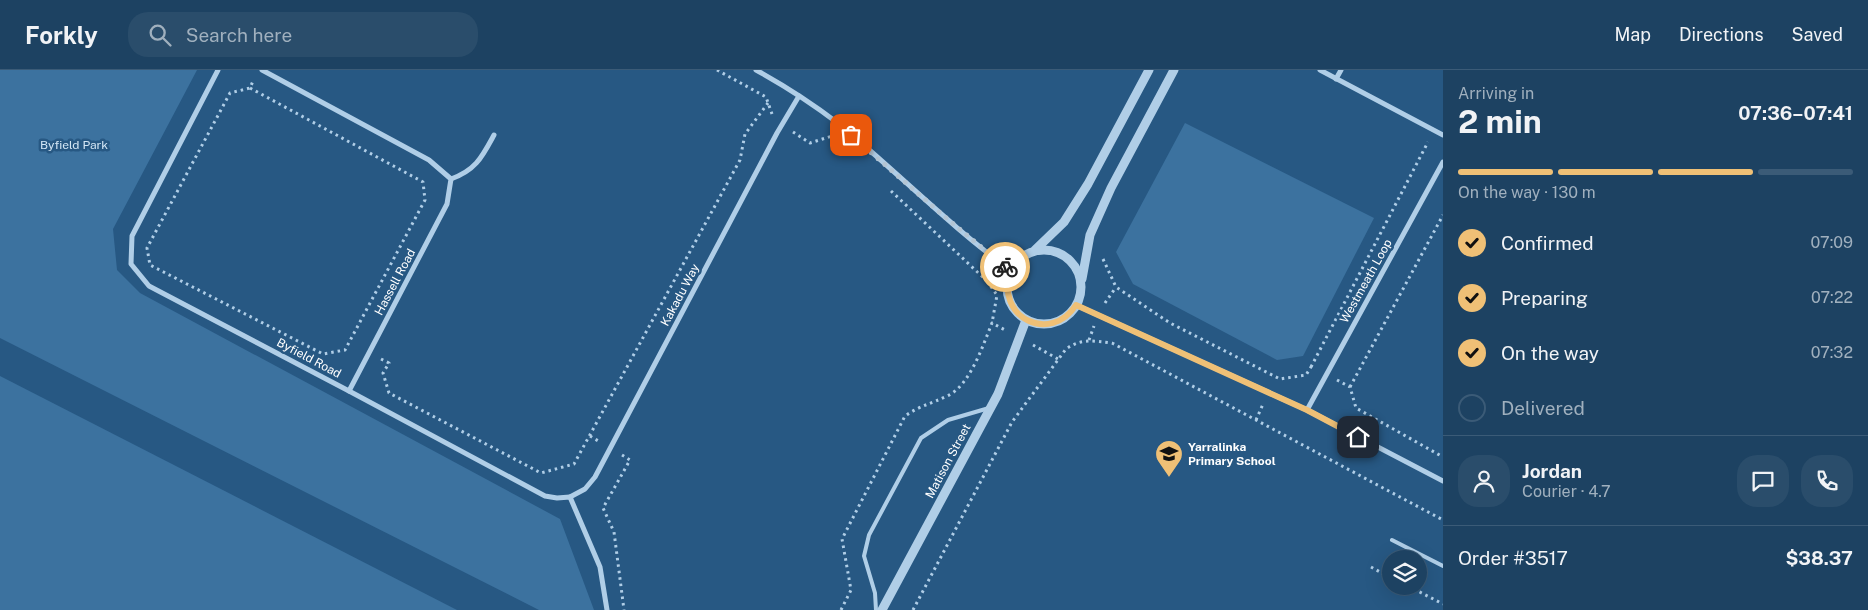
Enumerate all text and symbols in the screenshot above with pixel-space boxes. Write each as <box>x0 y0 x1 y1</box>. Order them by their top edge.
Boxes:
search box <box>128 12 478 57</box>
text: Forkly <box>25 21 98 49</box>
icon: search <box>146 21 174 49</box>
text: Search here <box>186 24 292 46</box>
text: Map <box>1614 24 1651 45</box>
text: Directions <box>1679 24 1764 45</box>
text: Saved <box>1792 24 1843 45</box>
text: Arriving in <box>1458 84 1534 103</box>
text: 07:36–07:41 <box>1738 102 1853 124</box>
text: 2 min <box>1458 103 1542 140</box>
pin <box>830 114 872 156</box>
icon: bag <box>837 121 865 149</box>
park label: Byfield Park <box>40 138 108 152</box>
text: On the way · 130 m <box>1458 183 1596 202</box>
icon: check <box>1458 229 1486 257</box>
text: Confirmed <box>1501 232 1594 254</box>
text: 07:09 <box>1811 233 1853 252</box>
street label: Westmeath Loop <box>1337 237 1395 325</box>
courier <box>980 242 1030 292</box>
street label: Hassell Road <box>372 246 418 318</box>
icon: bike <box>991 253 1019 281</box>
street label: Kakadu Way <box>658 261 703 329</box>
icon: check <box>1458 284 1486 312</box>
text: Preparing <box>1501 287 1588 309</box>
text: 07:22 <box>1811 288 1853 307</box>
street label: Byfield Road <box>274 335 344 381</box>
icon: check <box>1458 339 1486 367</box>
text: On the way <box>1501 342 1599 364</box>
text: 07:32 <box>1811 343 1853 362</box>
text: Delivered <box>1501 397 1585 419</box>
pin <box>1337 416 1379 458</box>
street label: Matison Street <box>922 421 974 501</box>
icon: home <box>1344 423 1372 451</box>
school or university icon: Yarralinka Primary School <box>1154 439 1184 478</box>
place label: Yarralinka Primary School <box>1188 440 1276 468</box>
button: person <box>1458 455 1510 507</box>
button: chat <box>1737 455 1789 507</box>
button: phone <box>1801 455 1853 507</box>
text: Jordan <box>1522 460 1582 482</box>
text: Courier · 4.7 <box>1522 482 1611 501</box>
text: Order #3517 <box>1458 547 1568 569</box>
text: $38.37 <box>1785 547 1853 569</box>
map controls <box>1382 550 1427 595</box>
button: layers <box>1382 550 1427 595</box>

